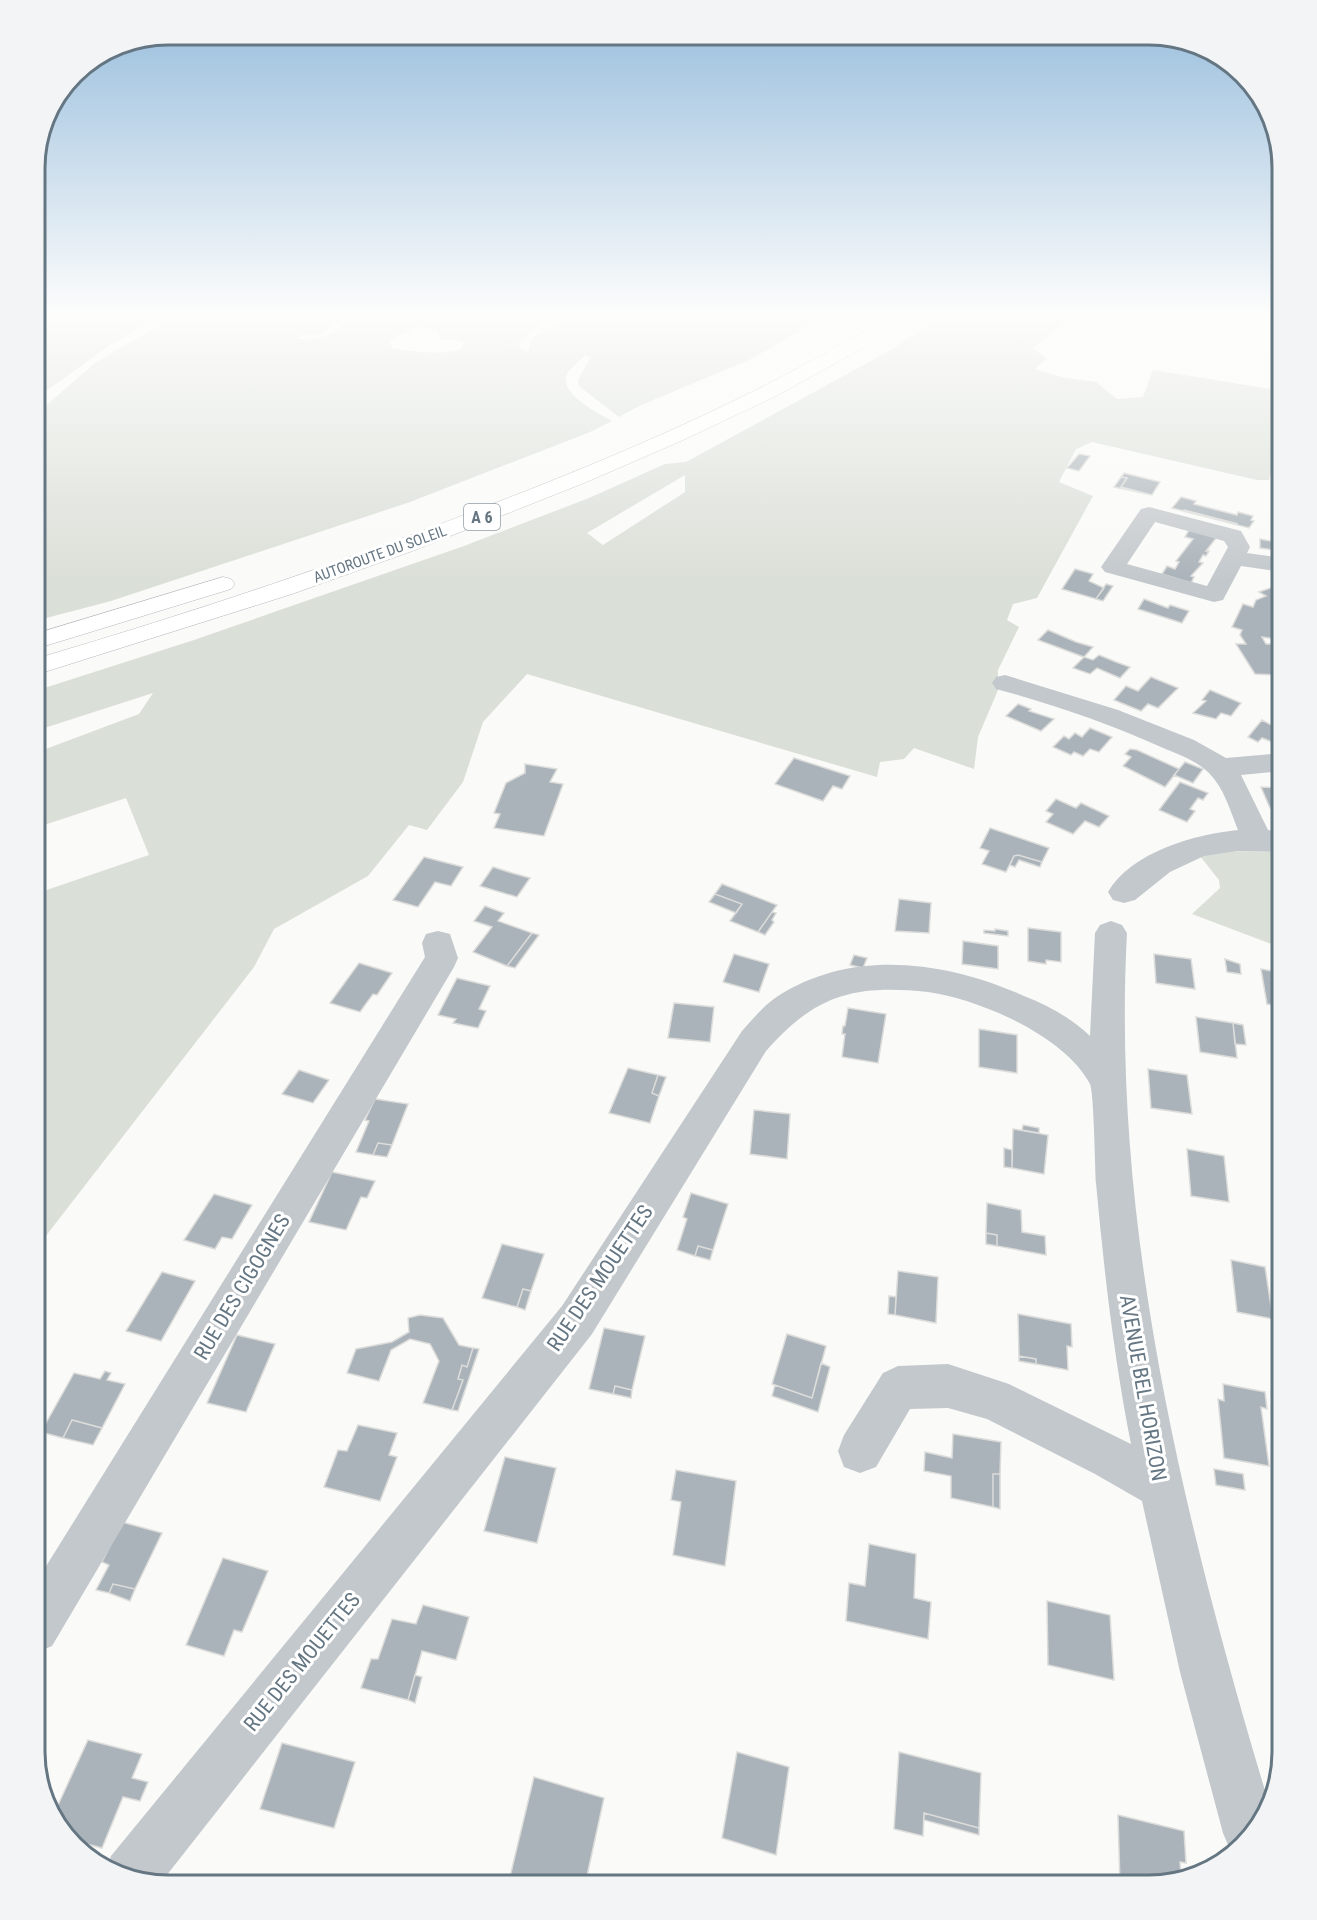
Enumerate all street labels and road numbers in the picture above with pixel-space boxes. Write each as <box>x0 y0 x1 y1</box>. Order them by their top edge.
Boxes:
road number: A 6 <box>464 504 500 530</box>
street label: AUTOROUTE DU SOLEIL <box>311 522 449 586</box>
street label: RUE DES MOUETTES <box>542 1200 658 1355</box>
street label: RUE DES CIGOGNES <box>189 1210 295 1364</box>
street label: AVENUE BEL HORIZON <box>1115 1293 1171 1483</box>
street label: RUE DES MOUETTES <box>239 1588 365 1736</box>

